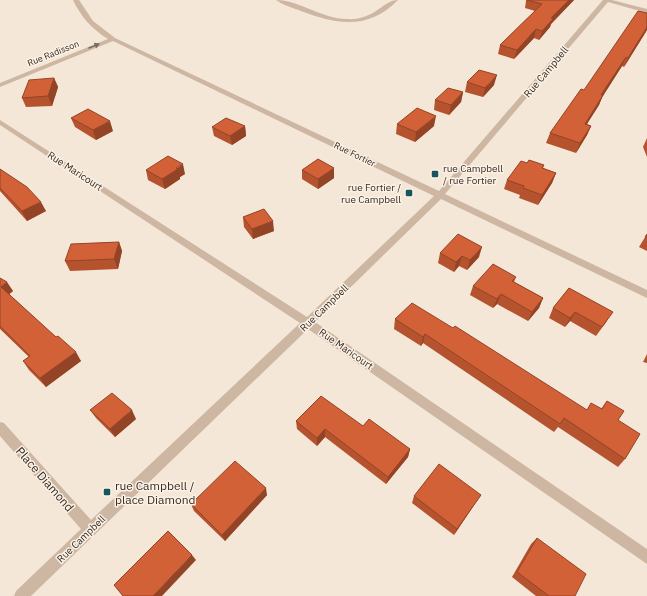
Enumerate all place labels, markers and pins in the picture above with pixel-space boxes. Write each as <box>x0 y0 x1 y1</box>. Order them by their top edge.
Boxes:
place label: rue Campbell / rue Fortier <box>443 162 503 187</box>
marker: rue Campbell / rue Fortier <box>430 169 440 179</box>
place label: rue Fortier / rue Campbell <box>341 181 401 206</box>
marker: rue Fortier / rue Campbell <box>404 188 414 198</box>
place label: rue Campbell / place Diamond <box>115 478 195 507</box>
marker: rue Campbell / place Diamond <box>102 487 112 497</box>

